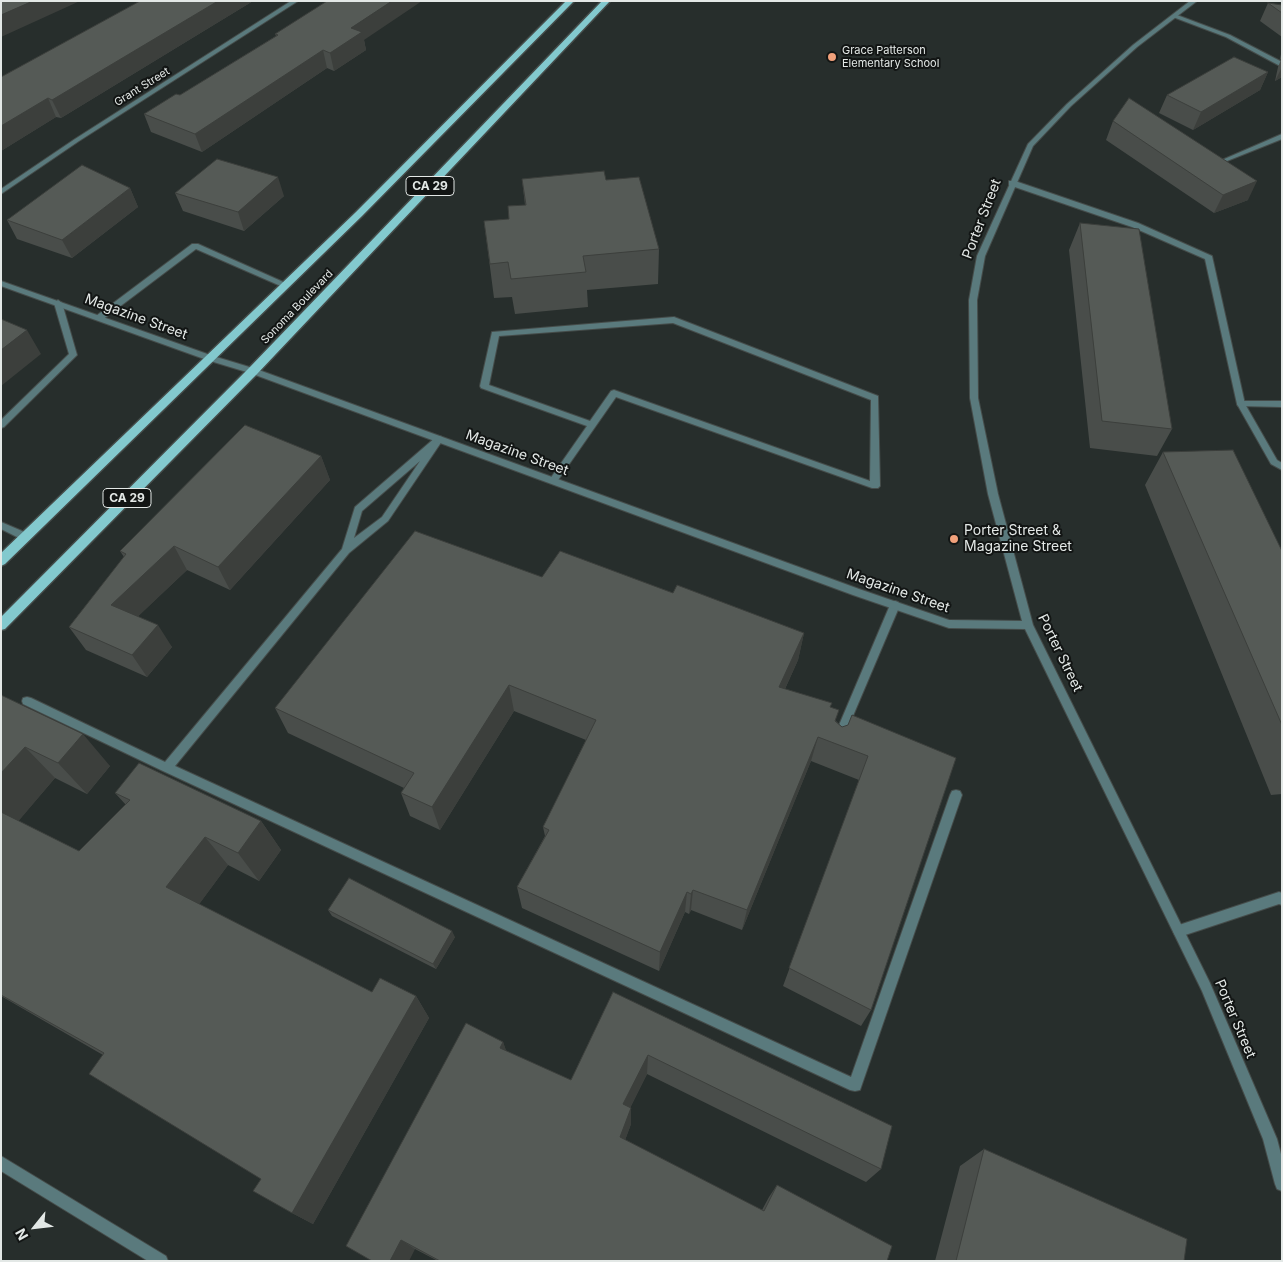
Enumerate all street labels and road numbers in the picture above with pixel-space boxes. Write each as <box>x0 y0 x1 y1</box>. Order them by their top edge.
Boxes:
street label: Grant Street <box>112 65 172 109</box>
road number: CA 29 <box>406 177 454 196</box>
street label: Porter Street <box>959 177 1005 261</box>
street label: Sonoma Boulevard <box>258 267 336 347</box>
street label: Magazine Street <box>82 291 190 343</box>
street label: Magazine Street <box>463 427 571 479</box>
road number: CA 29 <box>103 488 151 508</box>
street label: Magazine Street <box>844 565 952 617</box>
street label: Porter Street <box>1034 612 1086 694</box>
street label: Porter Street <box>1211 977 1259 1061</box>

